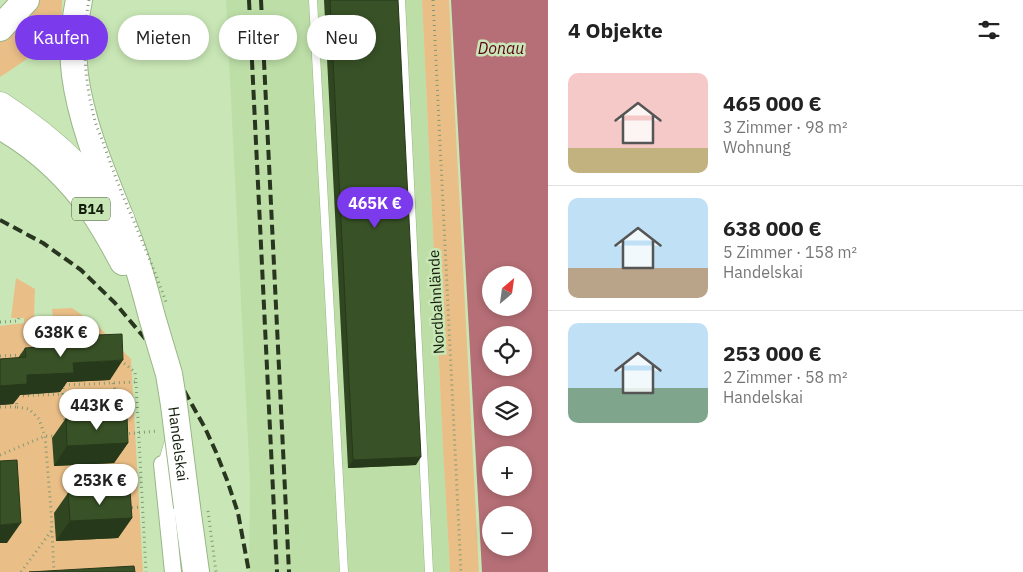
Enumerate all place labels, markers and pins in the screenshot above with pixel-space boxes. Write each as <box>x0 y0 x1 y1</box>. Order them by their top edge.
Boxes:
pin: 465K € <box>334 186 416 229</box>
pin: 638K € <box>20 316 102 358</box>
pin: 443K € <box>56 388 138 431</box>
pin: 253K € <box>59 464 141 506</box>

